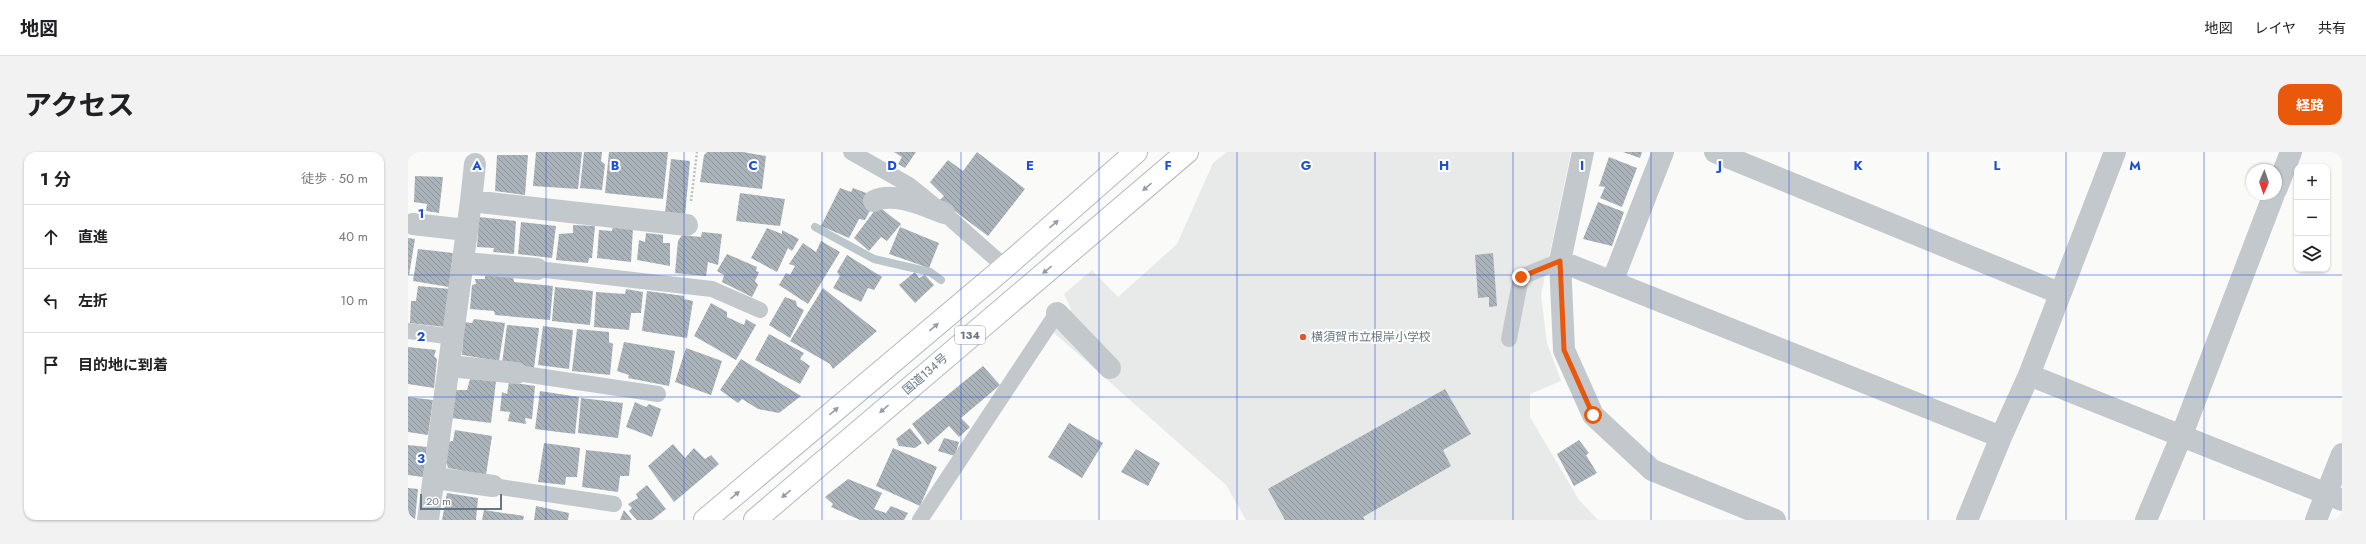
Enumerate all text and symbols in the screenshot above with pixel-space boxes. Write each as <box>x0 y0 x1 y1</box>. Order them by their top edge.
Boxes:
text: 地図 <box>20 15 58 42</box>
text: 地図 <box>2204 18 2232 38</box>
text: レイヤ <box>2254 18 2296 38</box>
text: 共有 <box>2318 18 2346 38</box>
button: 経路 <box>2278 84 2342 125</box>
text: アクセス <box>24 85 135 126</box>
text: A <box>471 156 482 175</box>
text: B <box>611 156 620 175</box>
text: C <box>748 156 758 175</box>
text: D <box>887 156 897 175</box>
text: E <box>1026 156 1034 175</box>
text: F <box>1164 156 1172 175</box>
text: G <box>1301 156 1312 175</box>
text: H <box>1439 156 1449 175</box>
text: I <box>1580 156 1584 175</box>
text: J <box>1715 156 1722 175</box>
text: K <box>1853 156 1863 175</box>
text: L <box>1994 156 2001 175</box>
text: M <box>2129 156 2141 175</box>
north arrow <box>2246 164 2282 200</box>
map controls <box>2294 164 2330 272</box>
button: + <box>2294 164 2330 200</box>
text: 1 分 <box>40 167 71 191</box>
text: 徒歩 · 50 m <box>301 169 368 188</box>
one-way arrow <box>1142 182 1152 191</box>
button: − <box>2294 200 2330 236</box>
text: 1 <box>418 204 424 223</box>
one-way arrow <box>1048 220 1059 229</box>
icon: ahead <box>40 226 62 248</box>
text: 直進 <box>78 226 108 248</box>
text: 40 m <box>339 227 368 246</box>
button: layers <box>2294 236 2330 272</box>
one-way arrow <box>1042 266 1053 275</box>
route end <box>1512 268 1530 286</box>
icon: left <box>40 290 62 312</box>
text: 左折 <box>78 290 108 312</box>
text: 10 m <box>340 291 368 310</box>
one-way arrow <box>928 322 939 331</box>
road number: 134 <box>955 326 985 344</box>
text: 2 <box>417 327 425 346</box>
place label: 横須賀市立根岸小学校 <box>1311 328 1431 346</box>
marker: 横須賀市立根岸小学校 <box>1298 332 1308 342</box>
street label: 国道134号 <box>898 349 952 399</box>
icon: arrive <box>40 354 62 376</box>
text: 目的地に到着 <box>78 354 168 376</box>
one-way arrow <box>879 404 890 413</box>
one-way arrow <box>829 406 840 415</box>
route start <box>1584 406 1602 424</box>
text: 3 <box>417 449 425 468</box>
one-way arrow <box>780 489 791 498</box>
one-way arrow <box>730 490 741 499</box>
scale bar <box>420 492 502 511</box>
text: 20 m <box>426 493 451 509</box>

